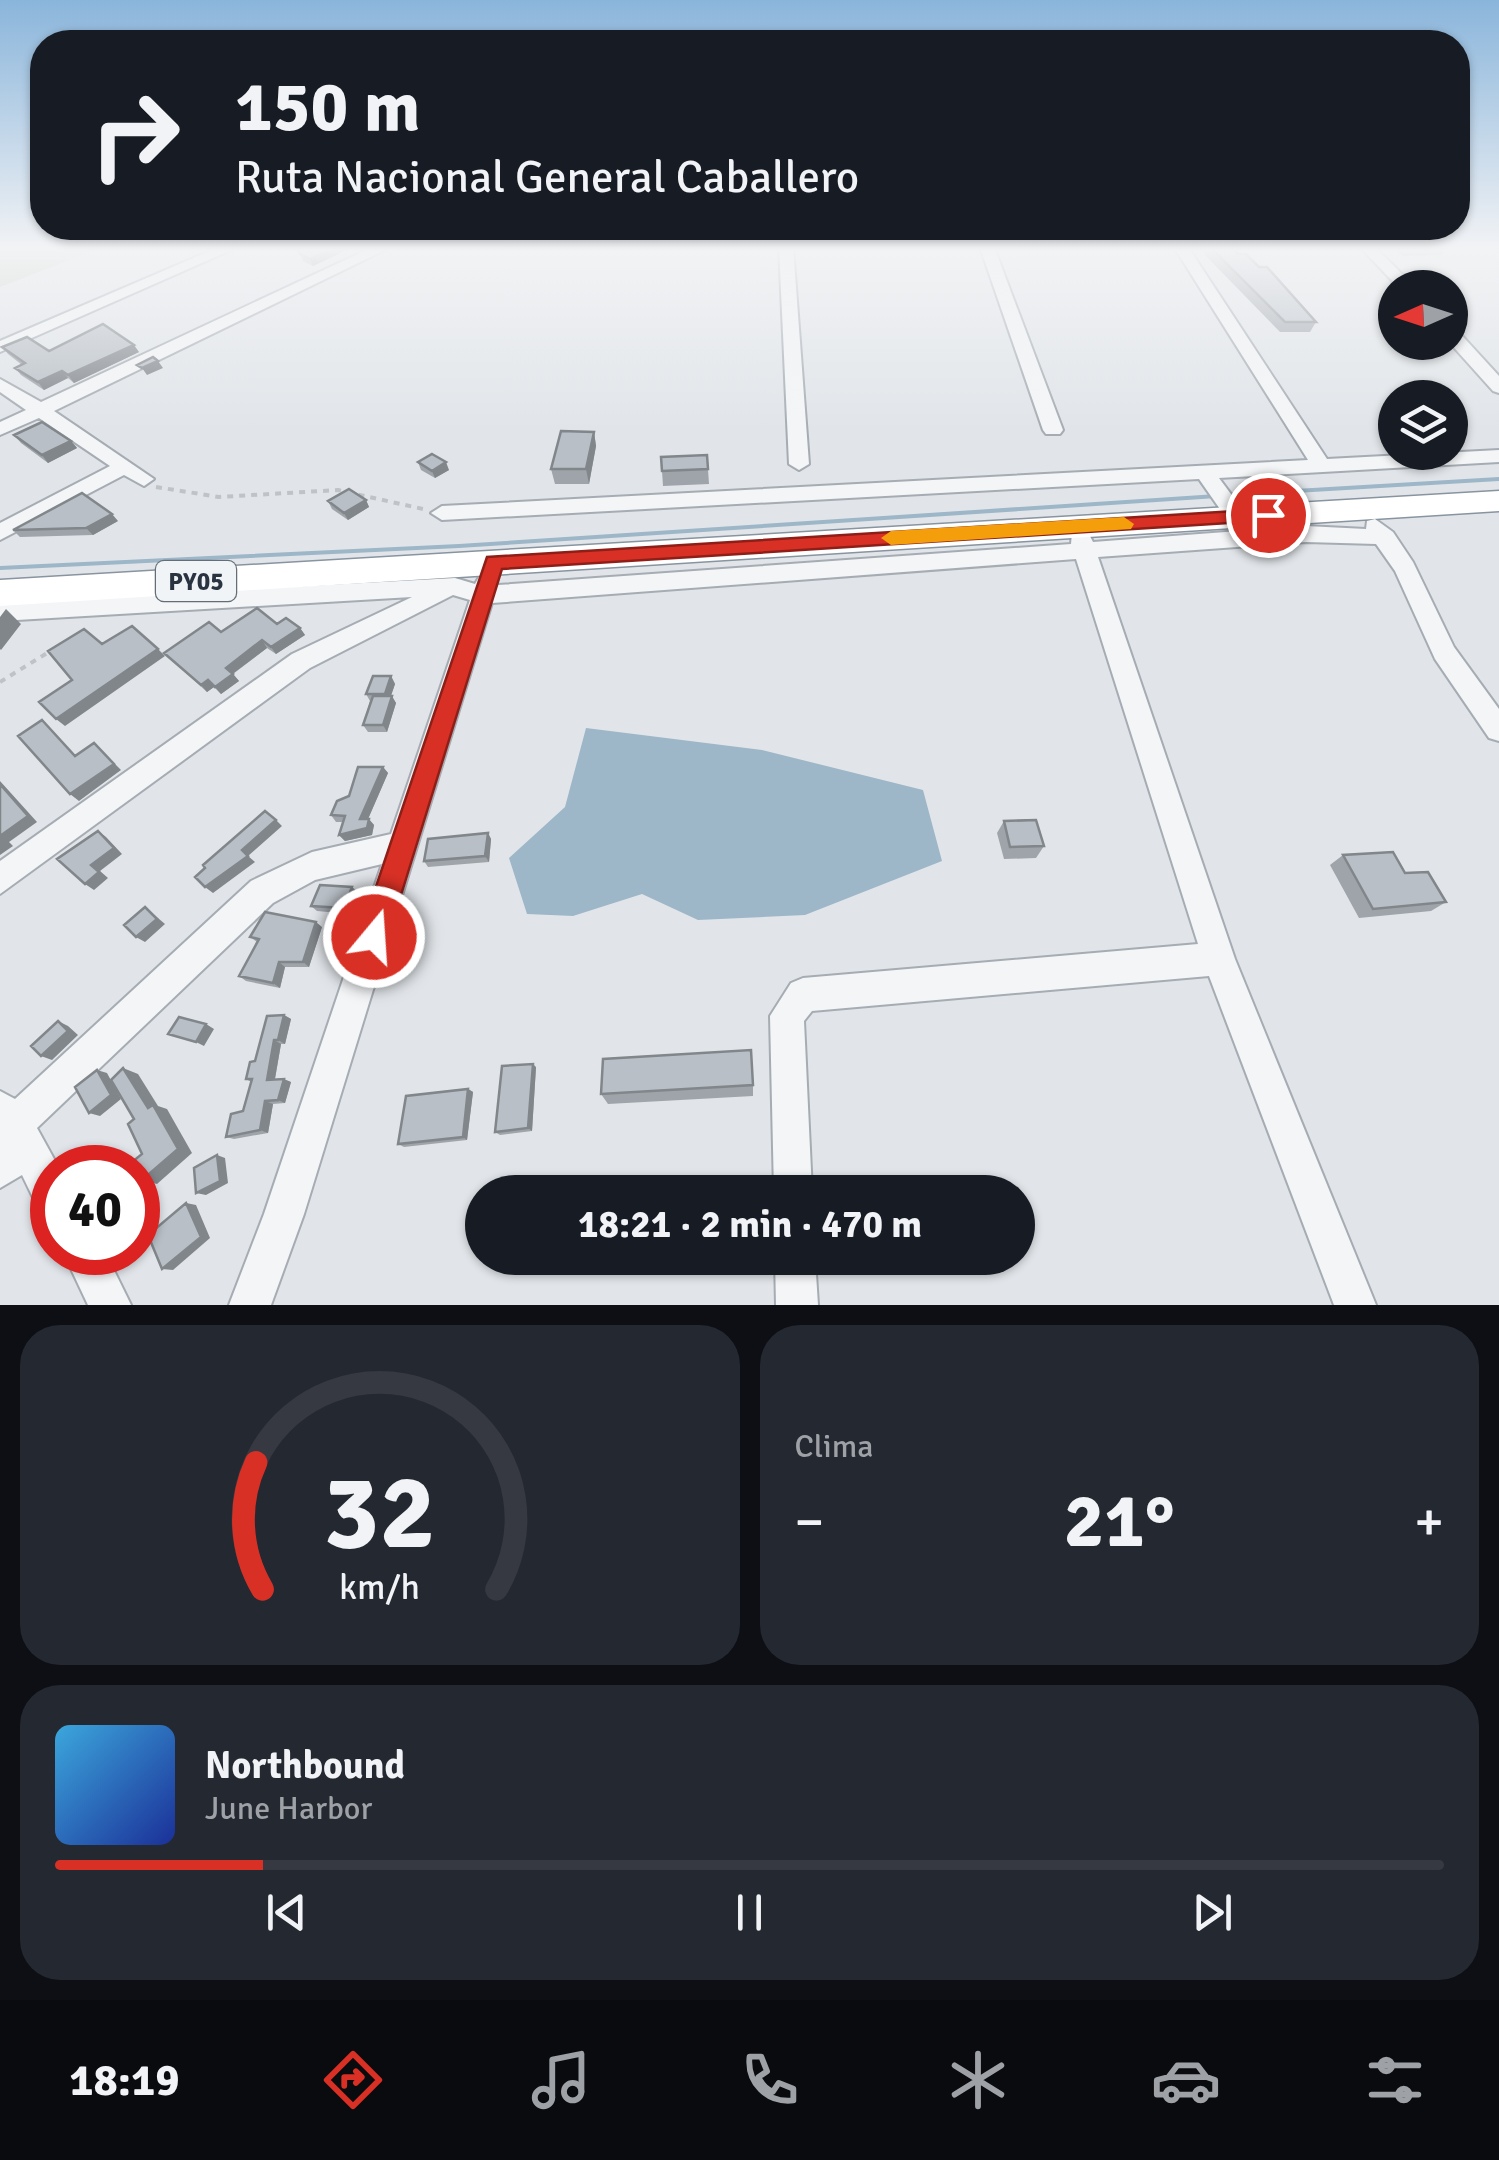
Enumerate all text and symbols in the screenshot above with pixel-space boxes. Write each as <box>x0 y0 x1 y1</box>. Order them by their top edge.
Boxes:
text: 150 m <box>235 64 420 150</box>
icon: right <box>70 70 200 200</box>
text: Ruta Nacional General Caballero <box>235 150 859 205</box>
north arrow <box>1378 270 1468 360</box>
map controls <box>1378 270 1468 470</box>
button: layers <box>1378 380 1468 470</box>
pin <box>1226 473 1311 558</box>
icon: arrive <box>1241 488 1296 543</box>
road number: PY05 <box>156 561 236 601</box>
position arrow <box>322 885 426 989</box>
speed limit sign: 40 <box>30 1145 160 1275</box>
text: 18:21 · 2 min · 470 m <box>578 1201 922 1248</box>
text: Clima <box>795 1427 873 1466</box>
text: 32 <box>324 1449 436 1577</box>
text: 21° <box>1064 1475 1175 1568</box>
text: − <box>795 1488 824 1556</box>
text: + <box>1414 1488 1444 1556</box>
text: km/h <box>339 1565 420 1609</box>
text: Northbound <box>205 1742 405 1789</box>
text: June Harbor <box>205 1789 372 1828</box>
icon: previous <box>259 1885 314 1940</box>
icon: pause <box>722 1885 777 1940</box>
icon: next <box>1185 1885 1240 1940</box>
icon: directions <box>318 2045 388 2115</box>
icon: music <box>526 2045 596 2115</box>
icon: phone <box>735 2045 805 2115</box>
icon: climate <box>943 2045 1013 2115</box>
icon: car <box>1151 2045 1221 2115</box>
icon: filters <box>1360 2045 1430 2115</box>
text: 18:19 <box>69 2053 180 2108</box>

